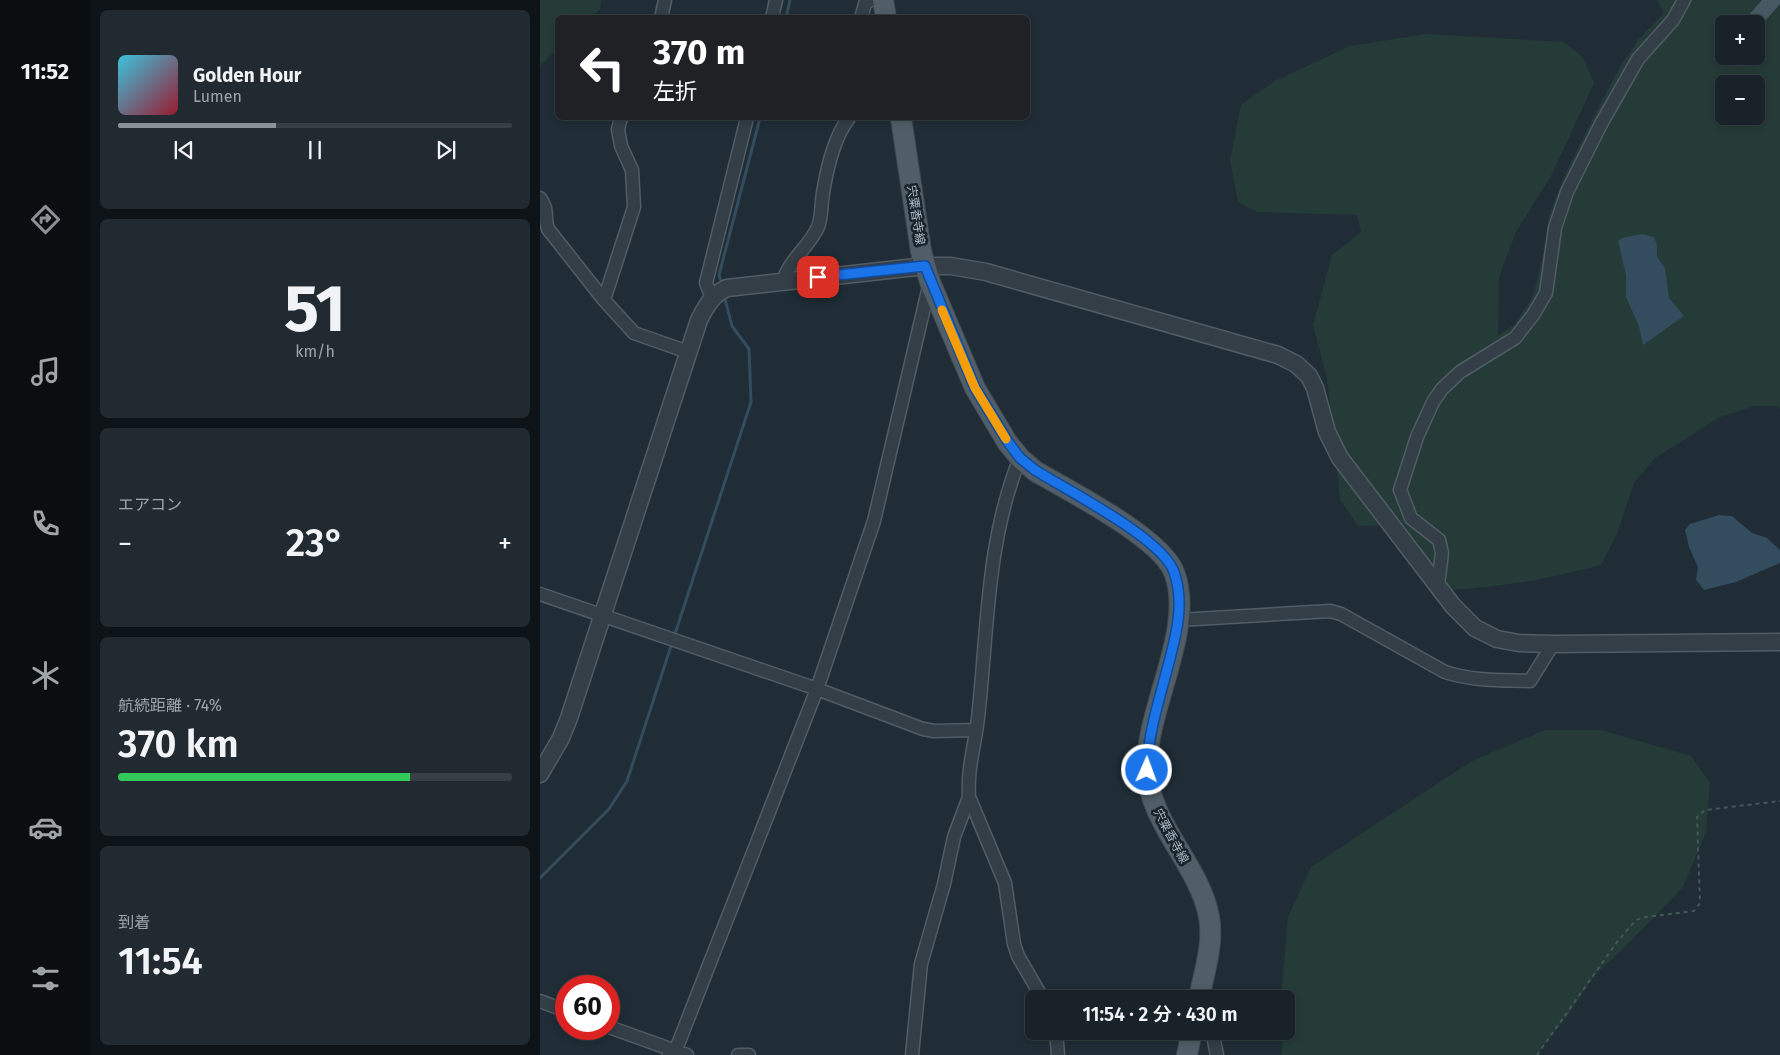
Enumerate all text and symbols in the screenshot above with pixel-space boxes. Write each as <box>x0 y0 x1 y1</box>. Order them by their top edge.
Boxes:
map controls <box>1715 15 1765 125</box>
button: + <box>1715 15 1765 65</box>
text: 370 m <box>653 31 745 73</box>
icon: left <box>570 35 635 100</box>
text: 11:52 <box>21 58 69 85</box>
text: Golden Hour <box>193 64 302 87</box>
button: − <box>1715 75 1765 125</box>
text: 左折 <box>653 78 697 105</box>
text: Lumen <box>193 87 242 106</box>
icon: previous <box>170 136 198 164</box>
icon: pause <box>301 136 329 164</box>
icon: next <box>432 136 460 164</box>
street label: 宍粟香寺線 <box>904 184 928 246</box>
icon: directions <box>28 202 63 237</box>
pin <box>797 256 839 298</box>
icon: arrive <box>804 263 832 291</box>
text: 51 <box>284 270 346 348</box>
text: km/h <box>295 342 335 361</box>
icon: music <box>28 354 63 389</box>
text: エアコン <box>118 495 182 514</box>
icon: phone <box>28 506 63 541</box>
text: 23° <box>286 520 344 566</box>
text: − <box>118 527 132 560</box>
text: + <box>498 527 512 560</box>
icon: climate <box>28 658 63 693</box>
text: 航続距離 · 74% <box>118 696 222 715</box>
text: 370 km <box>118 721 239 767</box>
position arrow <box>1120 743 1172 795</box>
street label: 宍粟香寺線 <box>1151 806 1191 866</box>
icon: car <box>28 810 63 845</box>
text: 到着 <box>118 913 150 932</box>
text: 11:54 <box>118 938 203 984</box>
icon: filters <box>28 961 63 996</box>
speed limit sign: 60 <box>555 975 620 1040</box>
text: 11:54 · 2 分 · 430 m <box>1082 1003 1238 1026</box>

